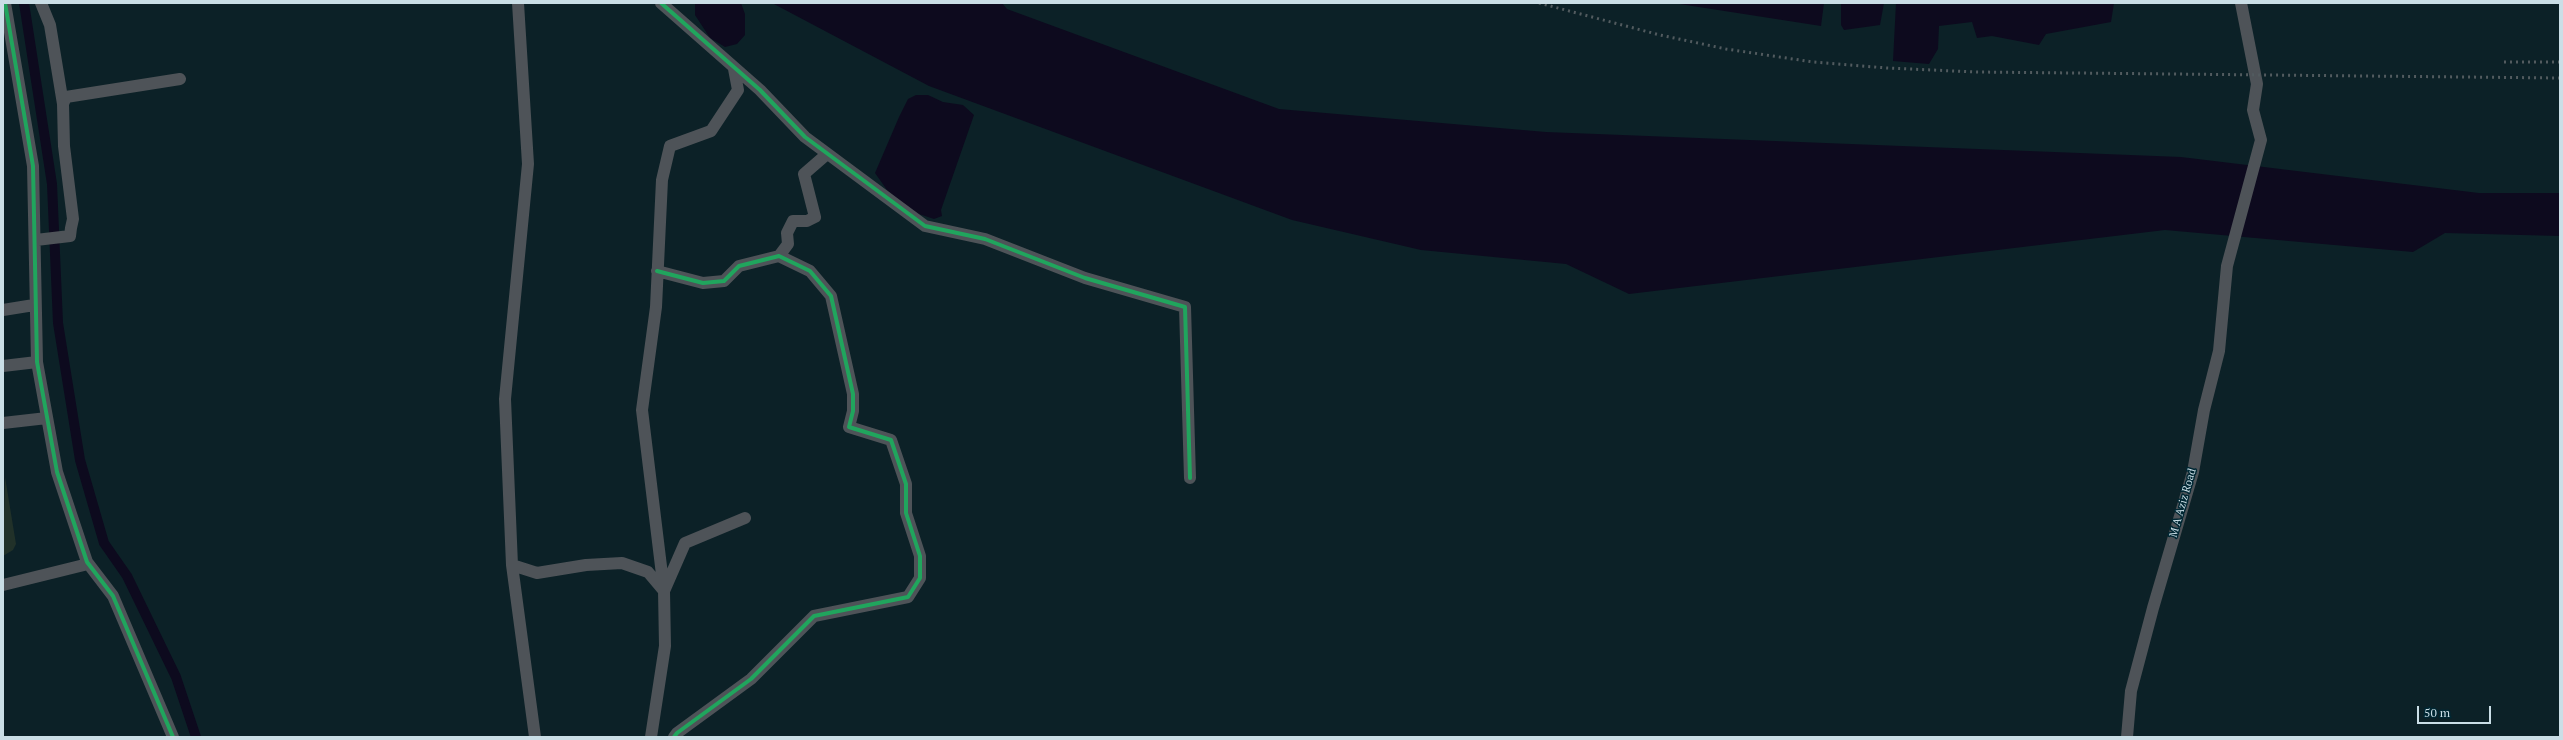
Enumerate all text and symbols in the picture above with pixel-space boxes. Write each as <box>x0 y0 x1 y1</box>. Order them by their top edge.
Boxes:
street label: M A Aziz Road <box>2167 467 2199 539</box>
scale bar <box>2419 698 2493 724</box>
text: 50 m <box>2424 705 2450 720</box>

